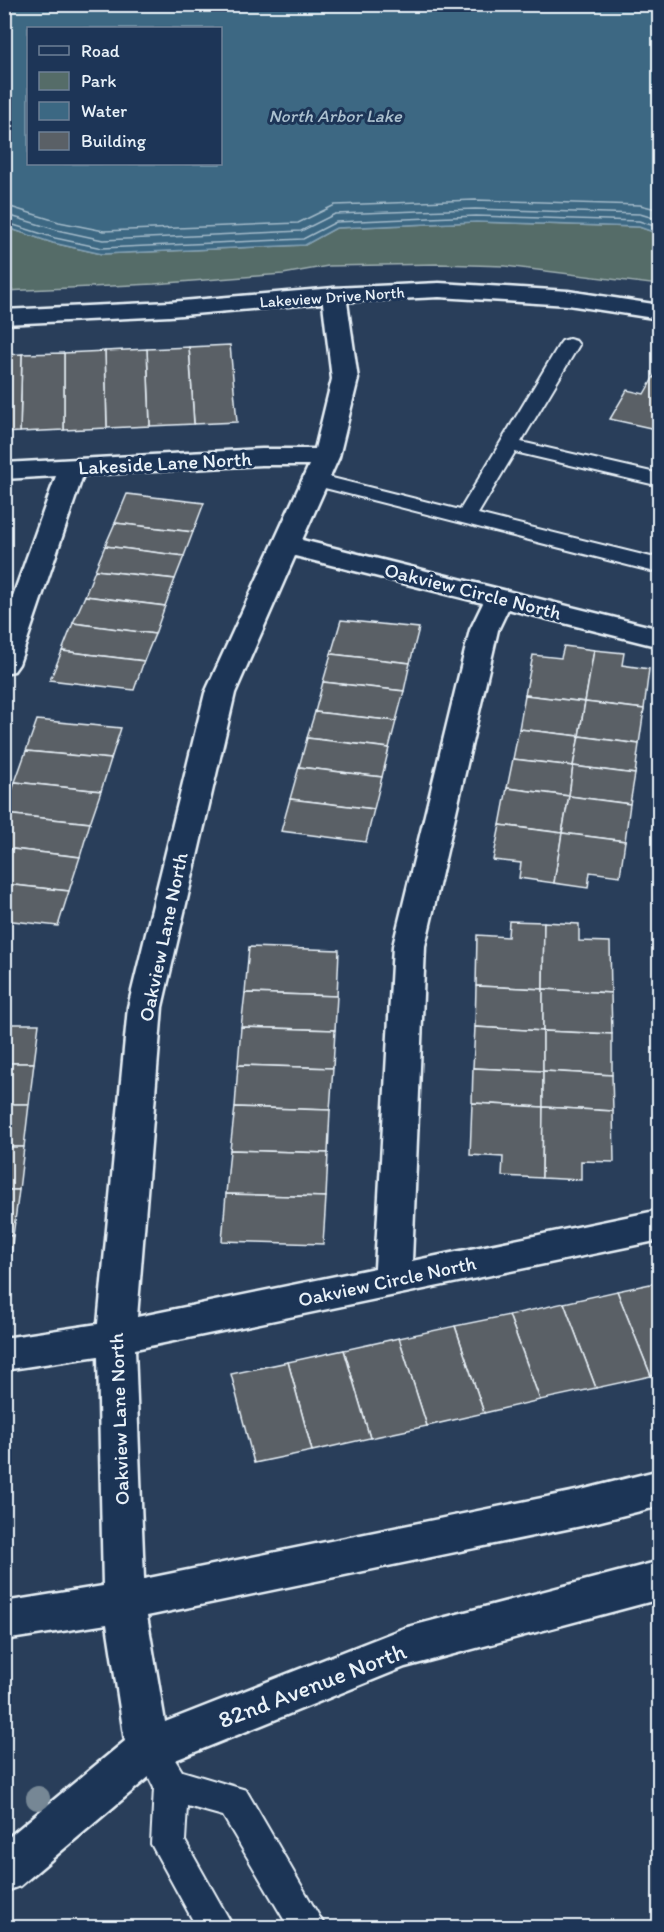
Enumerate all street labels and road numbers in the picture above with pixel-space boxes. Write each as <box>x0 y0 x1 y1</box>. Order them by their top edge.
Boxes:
street label: Lakeview Drive North <box>259 282 405 312</box>
street label: Lakeside Lane North <box>77 446 253 480</box>
street label: Oakview Circle North <box>382 557 564 625</box>
street label: Oakview Lane North <box>133 850 193 1024</box>
street label: Oakview Circle North <box>296 1250 479 1312</box>
street label: Oakview Lane North <box>104 1332 134 1506</box>
street label: 82nd Avenue North <box>214 1636 410 1734</box>

